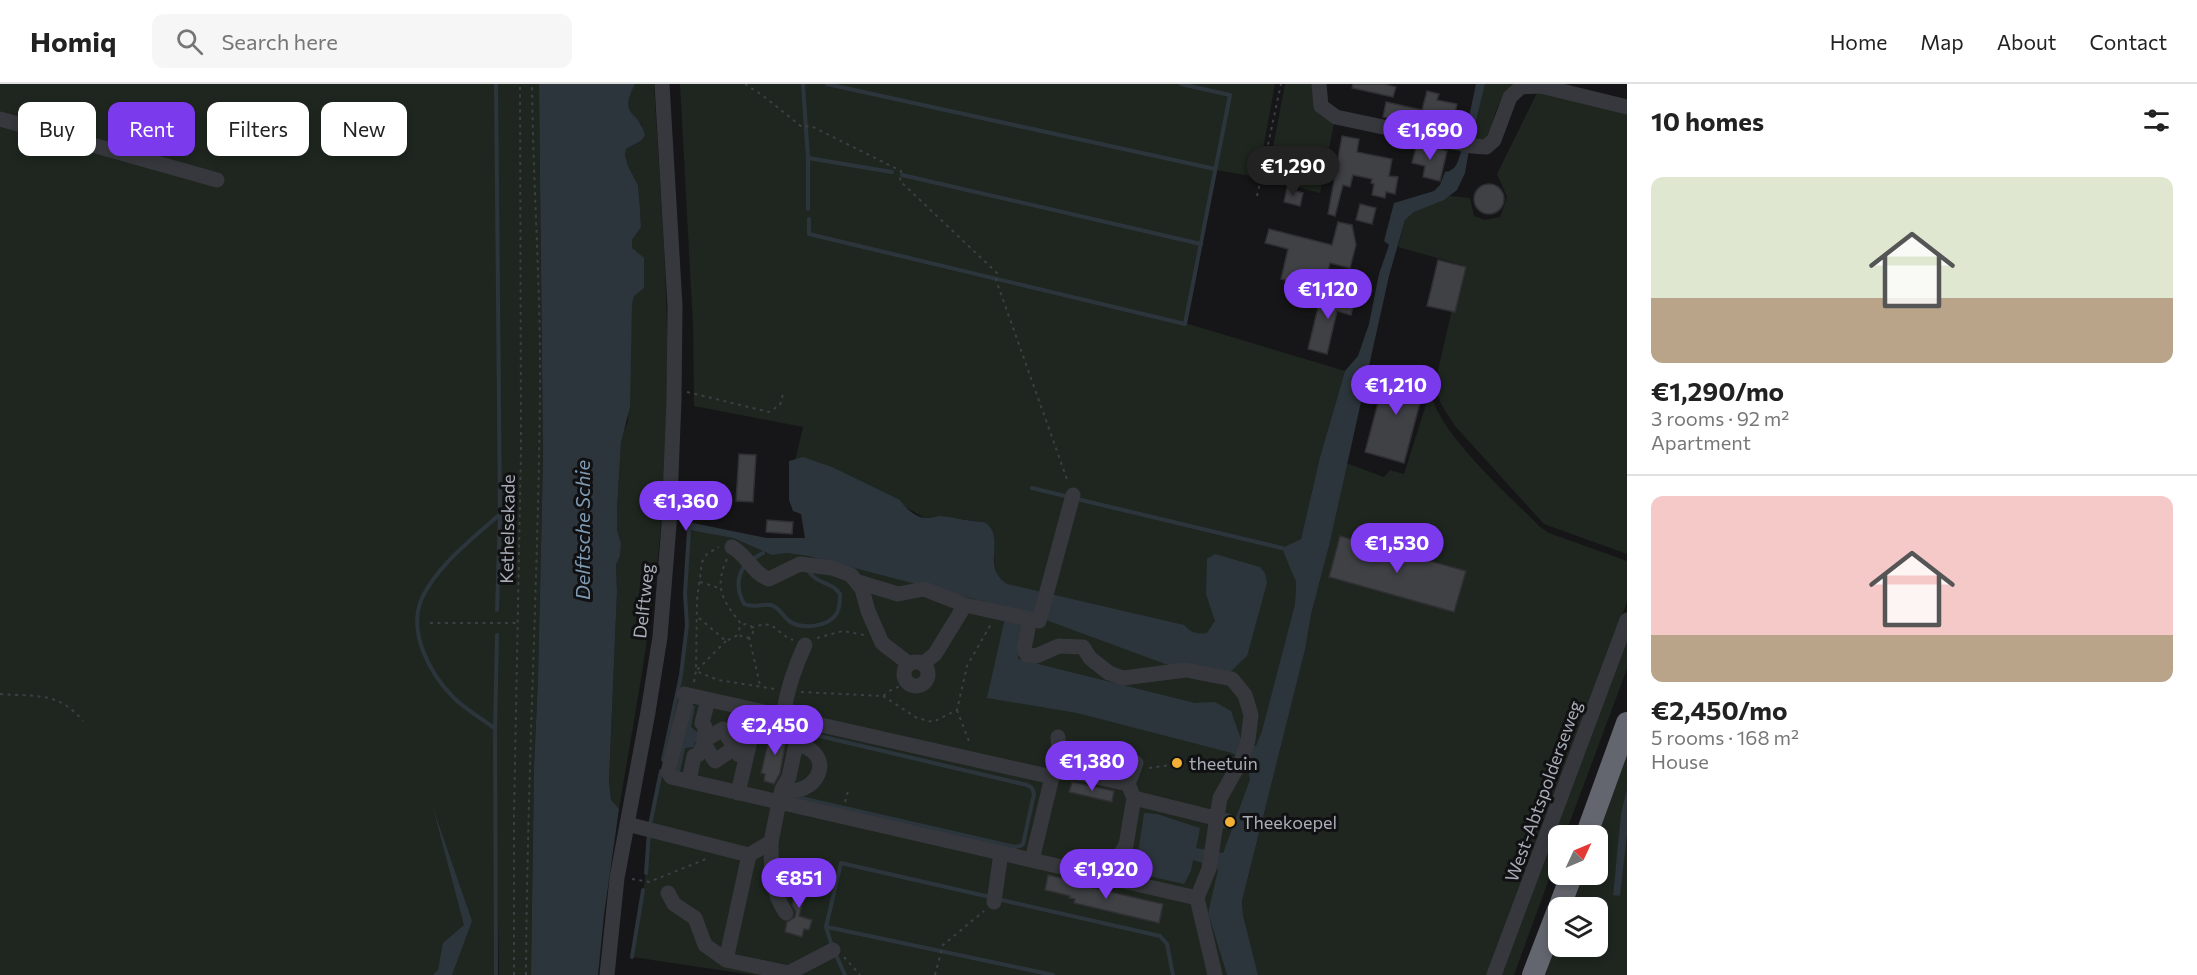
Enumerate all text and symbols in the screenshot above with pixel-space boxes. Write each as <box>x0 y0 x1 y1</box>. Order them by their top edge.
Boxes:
search box <box>152 14 572 68</box>
text: Homiq <box>30 24 116 58</box>
icon: search <box>173 25 206 58</box>
text: Search here <box>221 28 338 55</box>
text: Home <box>1830 29 1887 54</box>
text: Map <box>1920 29 1964 54</box>
text: About <box>1997 29 2056 54</box>
text: Contact <box>2089 29 2167 54</box>
chip: Buy <box>18 102 96 156</box>
chip: Rent <box>108 102 195 156</box>
chip: Filters <box>207 102 309 156</box>
chip: New <box>321 102 407 156</box>
icon: filters <box>2140 104 2173 137</box>
text: 10 homes <box>1651 105 1764 136</box>
pin: €1,690 <box>1381 110 1479 161</box>
text: €1,690 <box>1397 117 1463 141</box>
pin: €1,290 <box>1244 146 1342 197</box>
text: €1,290 <box>1260 153 1326 177</box>
icon: home <box>1858 216 1966 324</box>
pin: €1,120 <box>1279 269 1377 320</box>
text: €1,120 <box>1298 276 1358 300</box>
pin: €1,210 <box>1347 365 1445 416</box>
text: €1,210 <box>1365 372 1427 396</box>
text: €1,290/mo <box>1651 375 1784 406</box>
text: 3 rooms · 92 m² <box>1651 406 1789 430</box>
text: Apartment <box>1651 430 1751 454</box>
water label: Delftsche Schie <box>570 460 594 600</box>
street label: Kethelsekade <box>495 474 519 584</box>
pin: €1,360 <box>637 481 735 532</box>
text: €1,360 <box>653 488 719 512</box>
pin: €1,530 <box>1348 523 1446 574</box>
text: €1,530 <box>1365 530 1429 554</box>
icon: home <box>1858 535 1966 643</box>
street label: Delftweg <box>628 562 658 640</box>
text: €2,450/mo <box>1651 694 1787 725</box>
street label: West-Abtspolderseweg <box>1500 697 1586 885</box>
pin: €2,450 <box>726 705 824 756</box>
text: €2,450 <box>741 712 809 736</box>
text: 5 rooms · 168 m² <box>1651 725 1799 749</box>
pin: €1,380 <box>1043 741 1141 792</box>
text: €1,380 <box>1059 748 1125 772</box>
text: House <box>1651 749 1709 773</box>
place label: theetuin <box>1189 752 1258 774</box>
marker: theetuin <box>1170 756 1184 770</box>
place label: Theekoepel <box>1242 811 1337 833</box>
marker: Theekoepel <box>1223 815 1237 829</box>
north arrow <box>1548 825 1608 885</box>
map controls <box>1548 825 1608 957</box>
pin: €1,920 <box>1057 849 1155 900</box>
text: €1,920 <box>1074 856 1138 880</box>
pin: €851 <box>763 858 835 909</box>
text: €851 <box>775 865 823 889</box>
button: layers <box>1548 897 1608 957</box>

